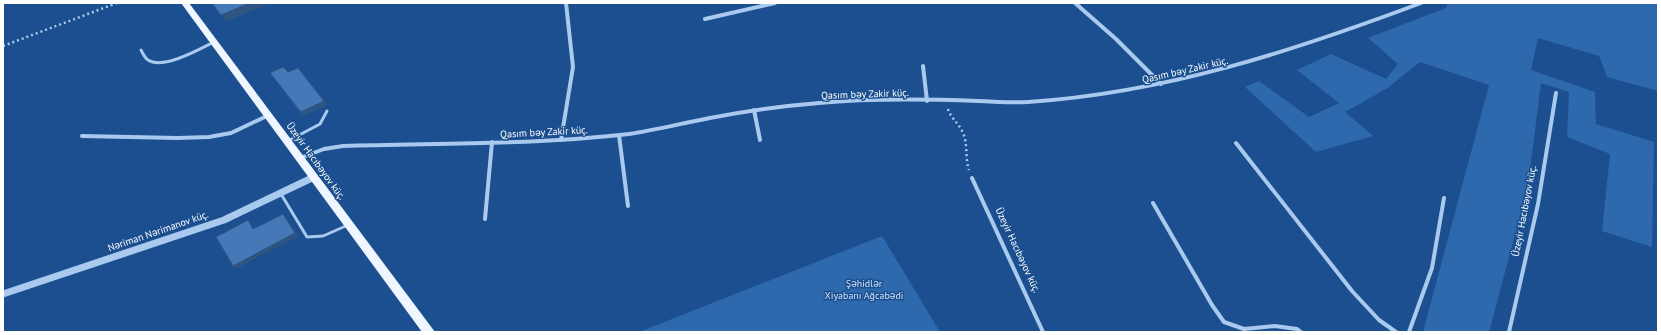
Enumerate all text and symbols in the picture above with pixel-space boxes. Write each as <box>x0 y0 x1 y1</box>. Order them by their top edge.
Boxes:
street label: Qasım bəy Zakir küç. <box>1141 54 1229 86</box>
street label: Qasım bəy Zakir küç. <box>821 86 909 102</box>
street label: Üzeyir Hacıbəyov küç. <box>284 120 348 202</box>
street label: Qasım bəy Zakir küç. <box>500 123 588 141</box>
street label: Üzeyir Hacıbəyov küç. <box>1509 164 1539 258</box>
street label: Üzeyir Hacıbəyov küç. <box>993 205 1043 295</box>
street label: Nəriman Nərimanov küç. <box>106 208 210 254</box>
park label: Şəhidlər Xiyabanı Ağcabədi <box>825 277 903 302</box>

